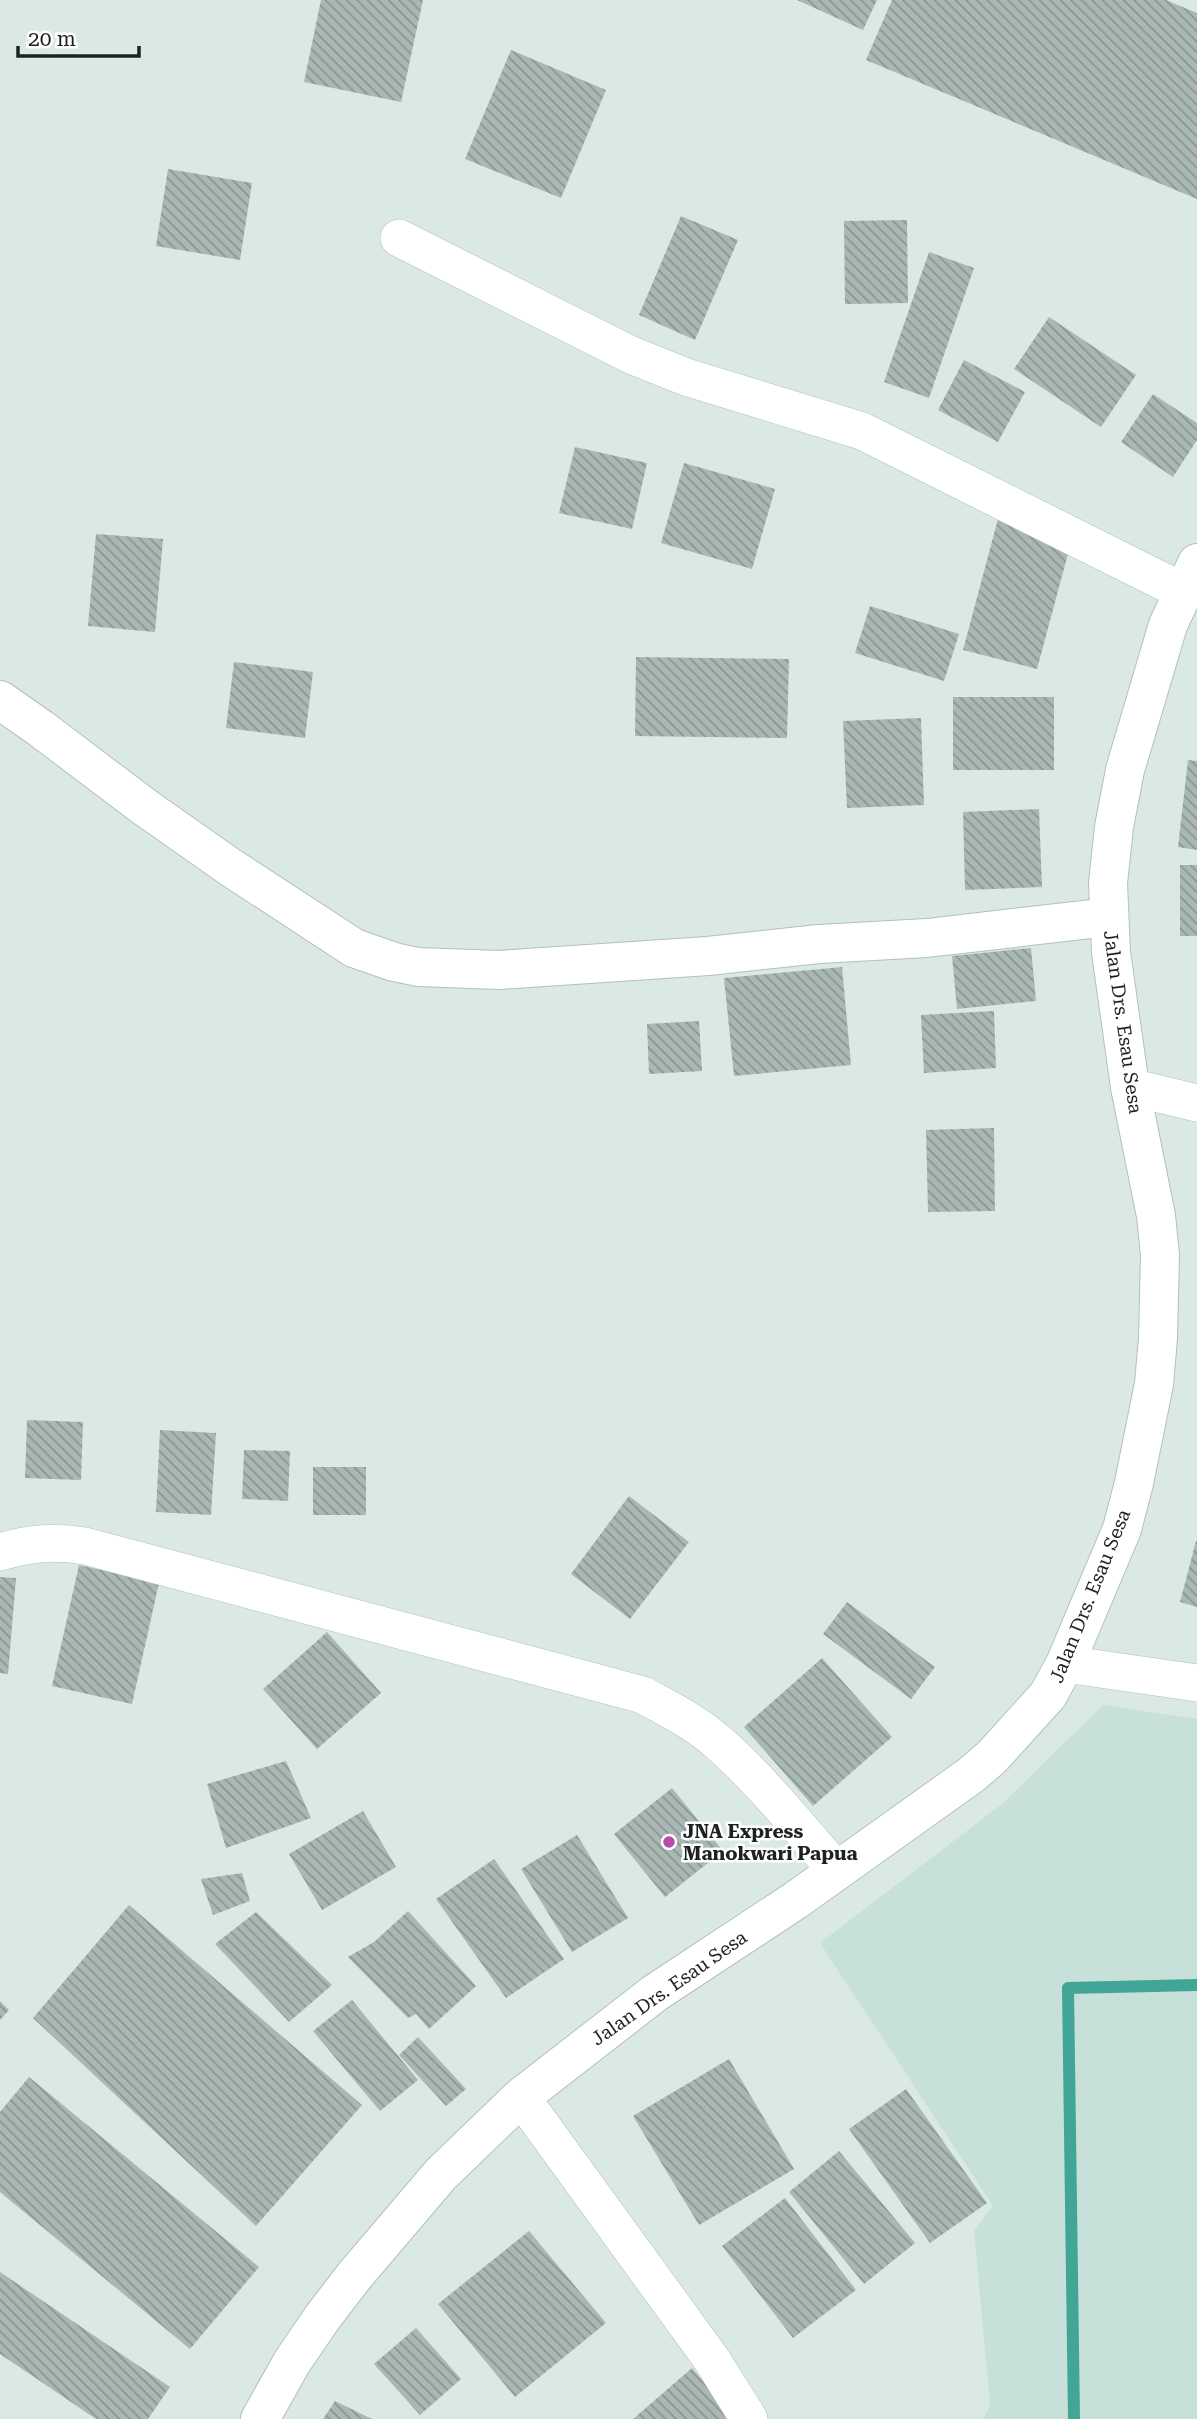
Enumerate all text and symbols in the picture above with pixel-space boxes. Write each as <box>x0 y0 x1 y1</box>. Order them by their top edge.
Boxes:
scale bar <box>18 14 138 58</box>
text: 20 m <box>28 27 76 51</box>
street label: Jalan Drs. Esau Sesa <box>1099 929 1147 1116</box>
street label: Jalan Drs. Esau Sesa <box>1045 1505 1136 1686</box>
place label: JNA Express Manokwari Papua <box>683 1820 858 1865</box>
marker: JNA Express Manokwari Papua <box>661 1834 677 1850</box>
street label: Jalan Drs. Esau Sesa <box>587 1925 752 2050</box>

